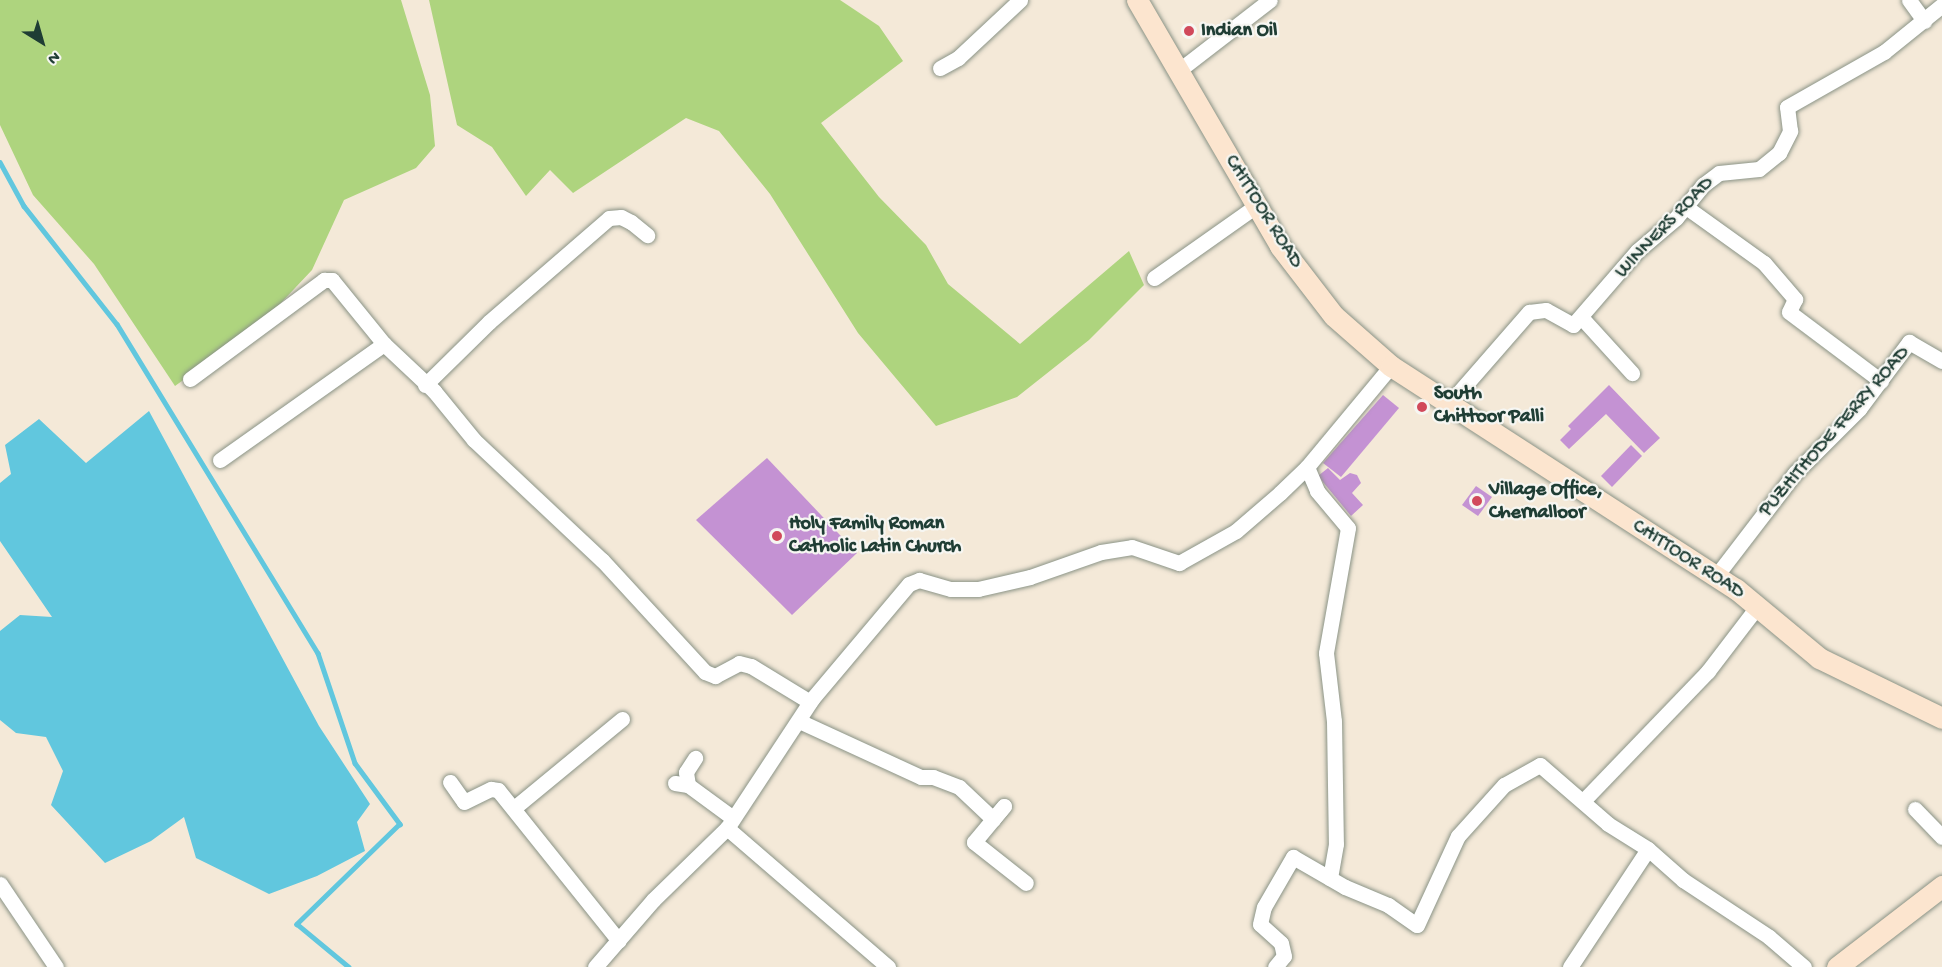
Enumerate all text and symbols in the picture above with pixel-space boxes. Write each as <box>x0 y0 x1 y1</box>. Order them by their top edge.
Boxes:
north arrow <box>12 12 72 72</box>
place label: Indian Oil <box>1201 19 1277 43</box>
marker: Indian Oil <box>1182 24 1196 38</box>
text: N <box>43 46 63 68</box>
street label: CHITTOOR ROAD <box>1219 151 1307 273</box>
street label: WINNERS ROAD <box>1610 172 1720 284</box>
street label: PUZHITHODE FERRY ROAD <box>1754 342 1916 522</box>
place label: South Chittoor Palli <box>1434 383 1544 430</box>
marker: South Chittoor Palli <box>1415 400 1429 414</box>
place label: Village Office, Chernalloor <box>1489 478 1603 525</box>
marker: Village Office, Chernalloor <box>1470 494 1484 508</box>
place label: Holy Family Roman Catholic Latin Church <box>789 512 961 559</box>
street label: CHITTOOR ROAD <box>1627 515 1749 605</box>
marker: Holy Family Roman Catholic Latin Church <box>770 529 784 543</box>

